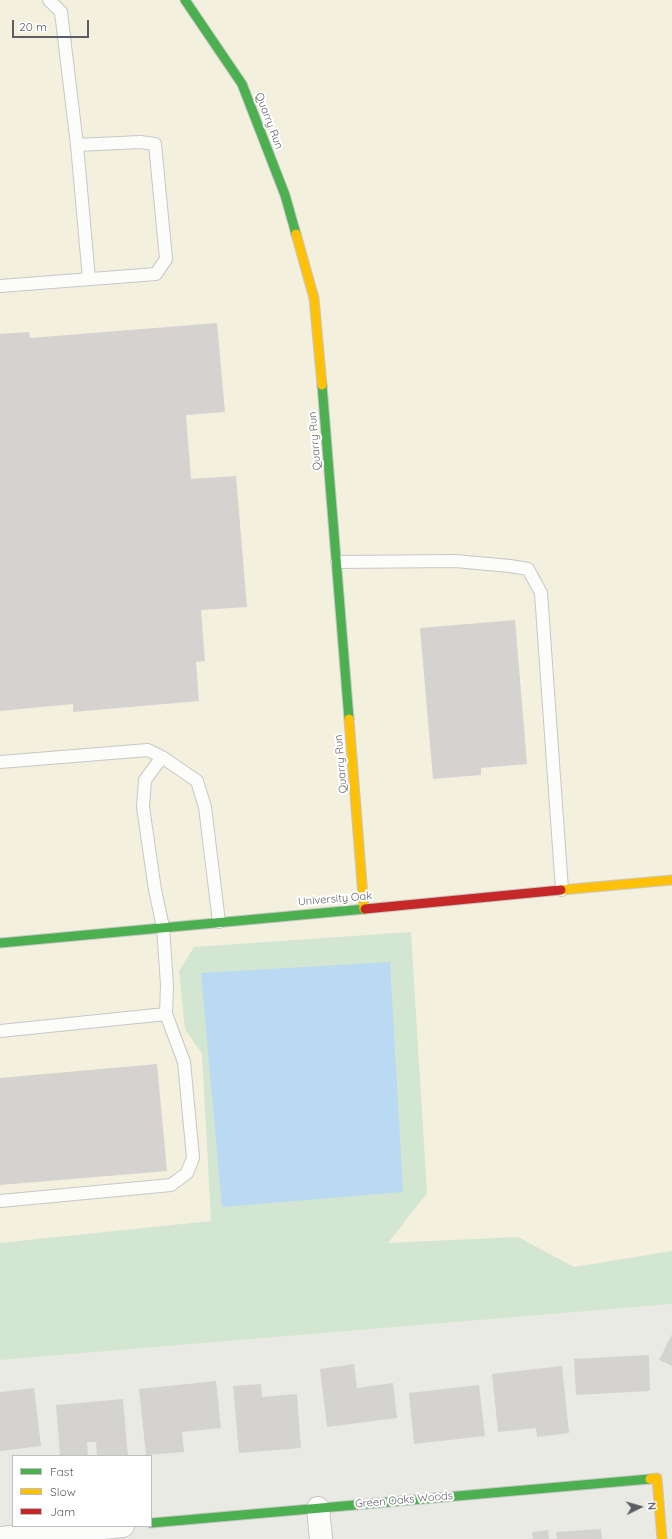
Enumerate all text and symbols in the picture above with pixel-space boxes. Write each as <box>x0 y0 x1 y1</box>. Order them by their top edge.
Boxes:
scale bar <box>14 12 91 38</box>
text: 20 m <box>19 19 47 34</box>
street label: Quarry Run <box>252 91 286 151</box>
street label: Quarry Run <box>306 411 324 471</box>
street label: Quarry Run <box>332 734 350 794</box>
street label: University Oak <box>297 889 373 909</box>
legend <box>12 1455 152 1527</box>
text: Fast <box>50 1464 74 1479</box>
text: Slow <box>50 1484 76 1499</box>
north arrow <box>620 1487 660 1527</box>
street label: Green Oaks Woods <box>355 1489 453 1511</box>
text: N <box>645 1501 659 1511</box>
text: Jam <box>50 1504 75 1519</box>

